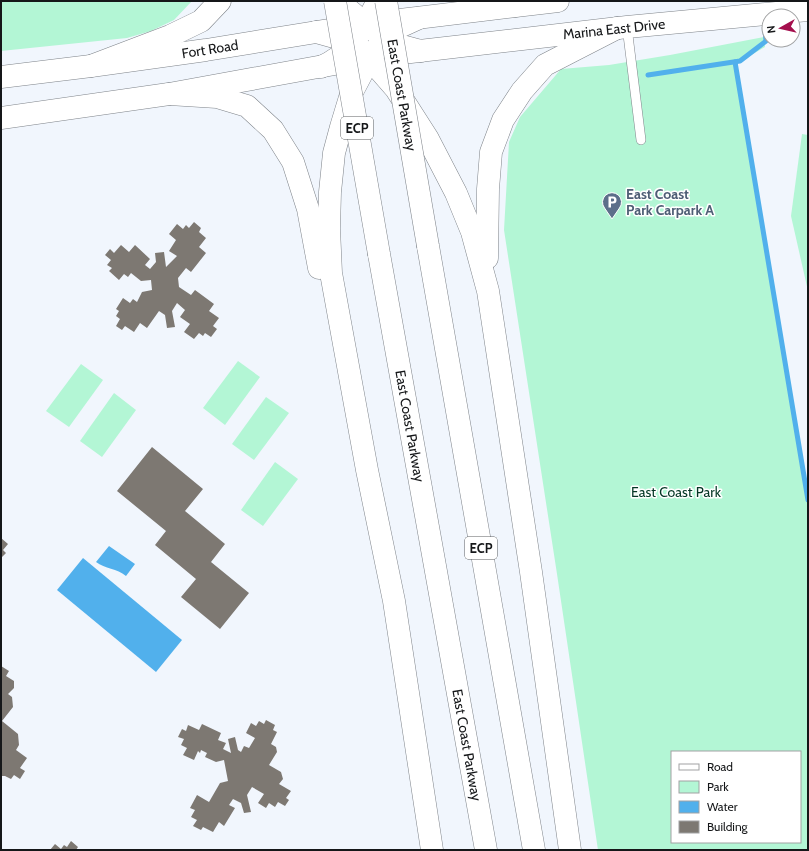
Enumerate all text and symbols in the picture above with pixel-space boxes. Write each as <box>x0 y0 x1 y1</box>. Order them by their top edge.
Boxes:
north arrow <box>761 8 801 48</box>
street label: Marina East Drive <box>562 15 666 43</box>
text: N <box>764 25 779 34</box>
street label: Fort Road <box>180 36 240 62</box>
street label: East Coast Parkway <box>383 38 421 152</box>
road number: ECP <box>341 117 373 139</box>
place label: East Coast Park Carpark A <box>626 185 714 219</box>
parking icon: East Coast Park Carpark A <box>601 191 623 219</box>
street label: East Coast Parkway <box>391 369 429 483</box>
park label: East Coast Park <box>631 483 722 501</box>
road number: ECP <box>465 537 497 559</box>
street label: East Coast Parkway <box>448 688 486 802</box>
legend <box>671 751 801 843</box>
text: Road <box>707 759 733 774</box>
text: Park <box>707 779 729 794</box>
text: Water <box>707 799 738 814</box>
text: Building <box>707 819 749 834</box>

